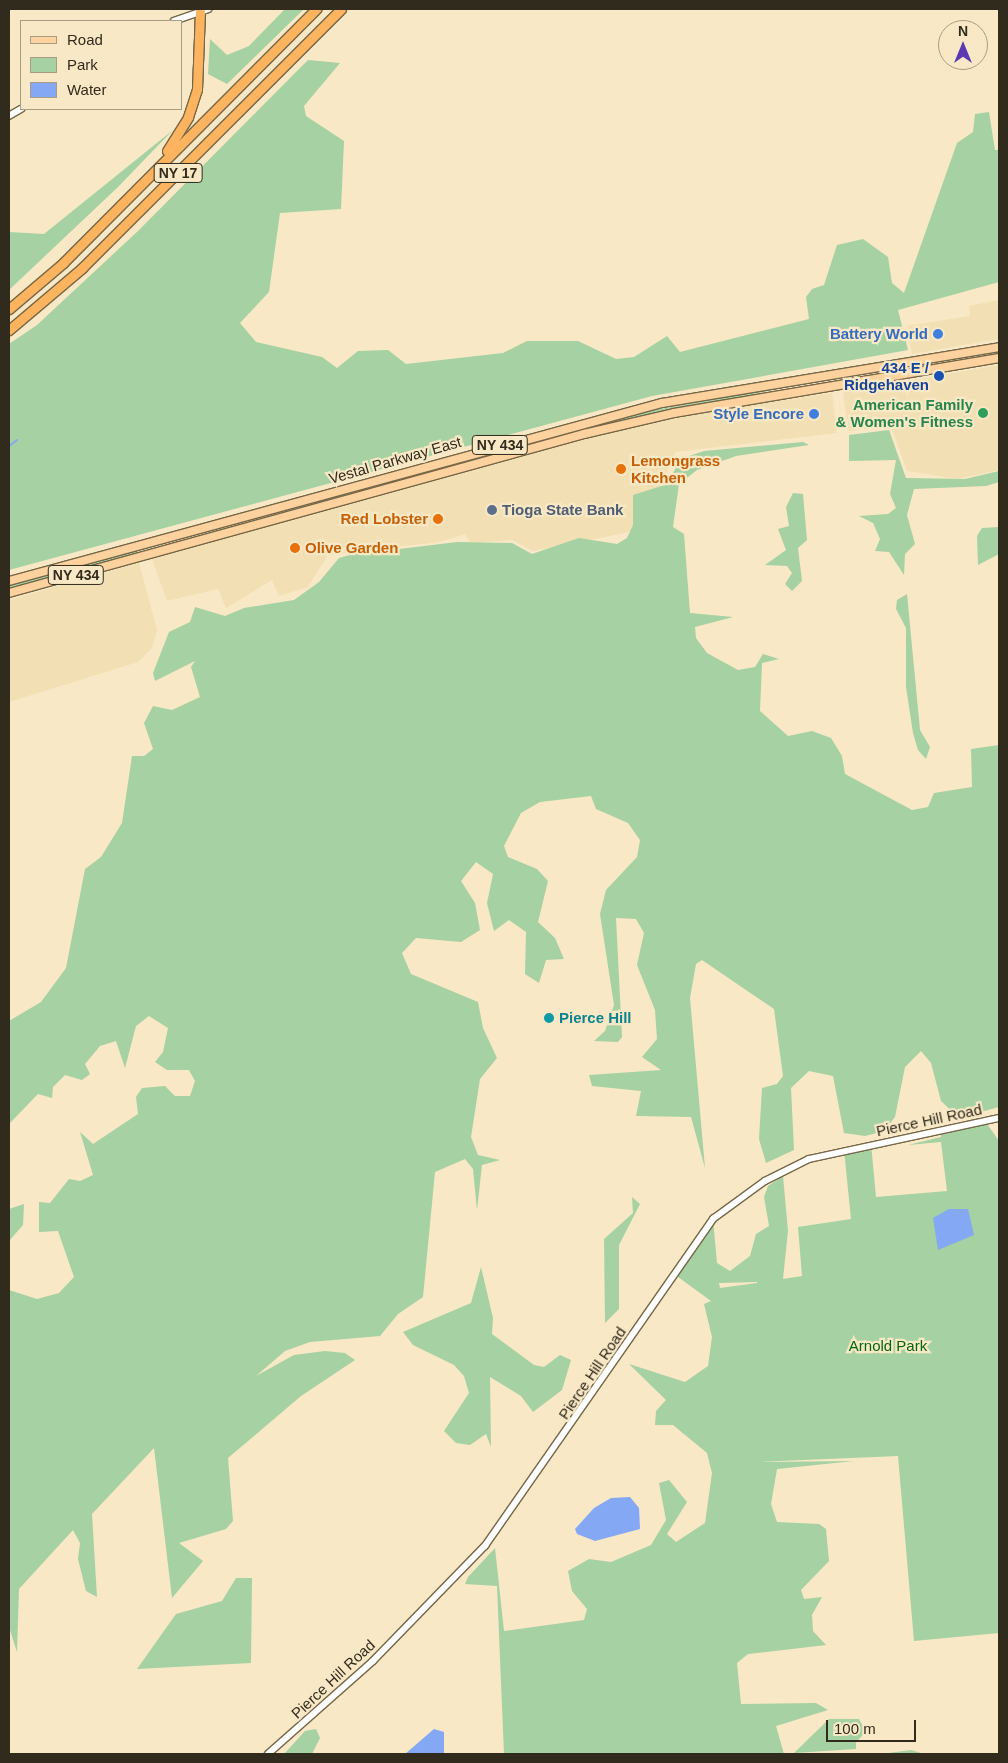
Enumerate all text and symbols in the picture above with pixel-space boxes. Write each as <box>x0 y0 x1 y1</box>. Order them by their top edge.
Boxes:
legend <box>20 20 182 110</box>
north arrow <box>938 20 988 70</box>
text: N <box>958 23 968 39</box>
text: Road <box>67 31 103 48</box>
text: Park <box>67 56 98 73</box>
text: Water <box>67 81 106 98</box>
road number: NY 17 <box>153 162 203 184</box>
place label: Battery World <box>830 325 928 343</box>
marker: Battery World <box>932 328 944 340</box>
place label: 434 E / Ridgehaven <box>844 358 929 393</box>
marker: 434 E / Ridgehaven <box>933 370 945 382</box>
place label: American Family & Women's Fitness <box>836 395 973 430</box>
place label: Style Encore <box>713 405 804 423</box>
marker: American Family & Women's Fitness <box>977 407 989 419</box>
marker: Style Encore <box>808 408 820 420</box>
street label: Vestal Parkway East <box>327 433 463 487</box>
road number: NY 434 <box>471 434 529 456</box>
place label: Lemongrass Kitchen <box>631 451 720 486</box>
marker: Lemongrass Kitchen <box>615 463 627 475</box>
place label: Tioga State Bank <box>502 501 623 519</box>
marker: Tioga State Bank <box>486 504 498 516</box>
place label: Red Lobster <box>340 510 428 528</box>
marker: Red Lobster <box>432 513 444 525</box>
place label: Olive Garden <box>305 539 398 557</box>
marker: Olive Garden <box>289 542 301 554</box>
road number: NY 434 <box>47 564 105 586</box>
place label: Pierce Hill <box>559 1009 632 1027</box>
marker: Pierce Hill <box>543 1012 555 1024</box>
street label: Pierce Hill Road <box>875 1100 983 1140</box>
street label: Pierce Hill Road <box>554 1323 630 1423</box>
park label: Arnold Park <box>849 1337 927 1355</box>
street label: Pierce Hill Road <box>288 1636 378 1722</box>
scale bar <box>828 1710 918 1742</box>
text: 100 m <box>834 1720 876 1737</box>

